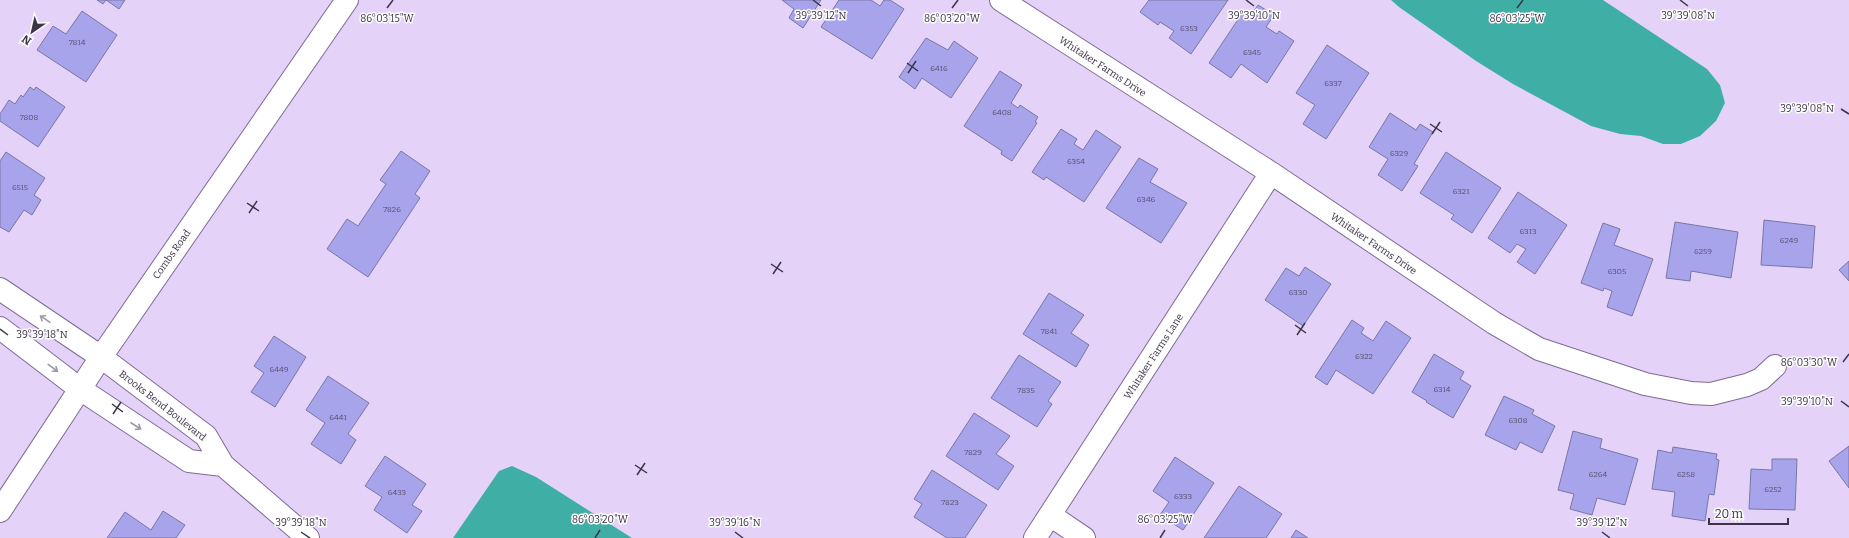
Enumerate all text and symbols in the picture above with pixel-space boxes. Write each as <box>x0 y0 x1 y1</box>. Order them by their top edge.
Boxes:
text: 39°39'12"N <box>795 10 847 22</box>
text: 39°39'10"N <box>1228 10 1280 22</box>
text: 39°39'08"N <box>1661 10 1715 22</box>
north arrow <box>12 12 52 52</box>
text: 86°03'15"W <box>360 13 415 25</box>
text: 86°03'20"W <box>924 13 981 25</box>
text: 86°03'25"W <box>1489 13 1545 25</box>
house number: 6353 <box>1180 24 1198 33</box>
text: N <box>19 32 34 48</box>
street label: Whitaker Farms Drive <box>1057 34 1148 100</box>
house number: 7814 <box>69 38 86 47</box>
house number: 6345 <box>1243 48 1261 57</box>
house number: 6416 <box>930 64 948 73</box>
house number: 6337 <box>1324 79 1342 88</box>
text: 39°39'08"N <box>1780 103 1834 115</box>
house number: 6408 <box>992 108 1012 117</box>
house number: 7808 <box>20 113 38 122</box>
house number: 6329 <box>1390 149 1408 158</box>
house number: 6354 <box>1067 157 1085 166</box>
house number: 6515 <box>12 183 28 192</box>
house number: 6321 <box>1453 187 1470 196</box>
house number: 6346 <box>1137 195 1156 204</box>
house number: 7826 <box>383 205 401 214</box>
street label: Whitaker Farms Drive <box>1328 210 1419 277</box>
house number: 6313 <box>1520 227 1537 236</box>
street label: Combs Road <box>150 228 193 282</box>
house number: 6249 <box>1780 236 1798 245</box>
house number: 6259 <box>1694 247 1712 256</box>
house number: 6305 <box>1608 267 1626 276</box>
house number: 6330 <box>1289 288 1307 297</box>
street label: Whitaker Farms Lane <box>1122 312 1186 402</box>
one-way arrow <box>40 315 51 323</box>
house number: 7841 <box>1041 327 1058 336</box>
text: 39°39'18"N <box>16 329 68 341</box>
house number: 6322 <box>1355 352 1373 361</box>
text: 86°03'30"W <box>1781 357 1838 369</box>
one-way arrow <box>48 364 59 373</box>
house number: 6449 <box>270 365 289 374</box>
street label: Brooks Bend Boulevard <box>116 368 208 444</box>
house number: 6314 <box>1433 385 1451 394</box>
house number: 7835 <box>1017 386 1035 395</box>
text: 39°39'10"N <box>1781 396 1833 408</box>
house number: 6441 <box>329 413 347 422</box>
house number: 6308 <box>1508 416 1528 425</box>
one-way arrow <box>130 421 141 430</box>
house number: 7829 <box>964 448 982 457</box>
house number: 6264 <box>1589 470 1608 479</box>
house number: 6258 <box>1677 470 1695 479</box>
house number: 6252 <box>1764 485 1782 494</box>
house number: 6433 <box>388 488 407 497</box>
house number: 6333 <box>1174 492 1192 501</box>
house number: 7823 <box>941 498 959 507</box>
scale bar <box>1709 500 1788 526</box>
text: 20 m <box>1715 507 1744 521</box>
text: 86°03'20"W <box>572 514 629 526</box>
text: 86°03'25"W <box>1137 514 1193 526</box>
text: 39°39'18"N <box>275 517 327 529</box>
text: 39°39'16"N <box>709 517 761 529</box>
text: 39°39'12"N <box>1576 517 1628 529</box>

